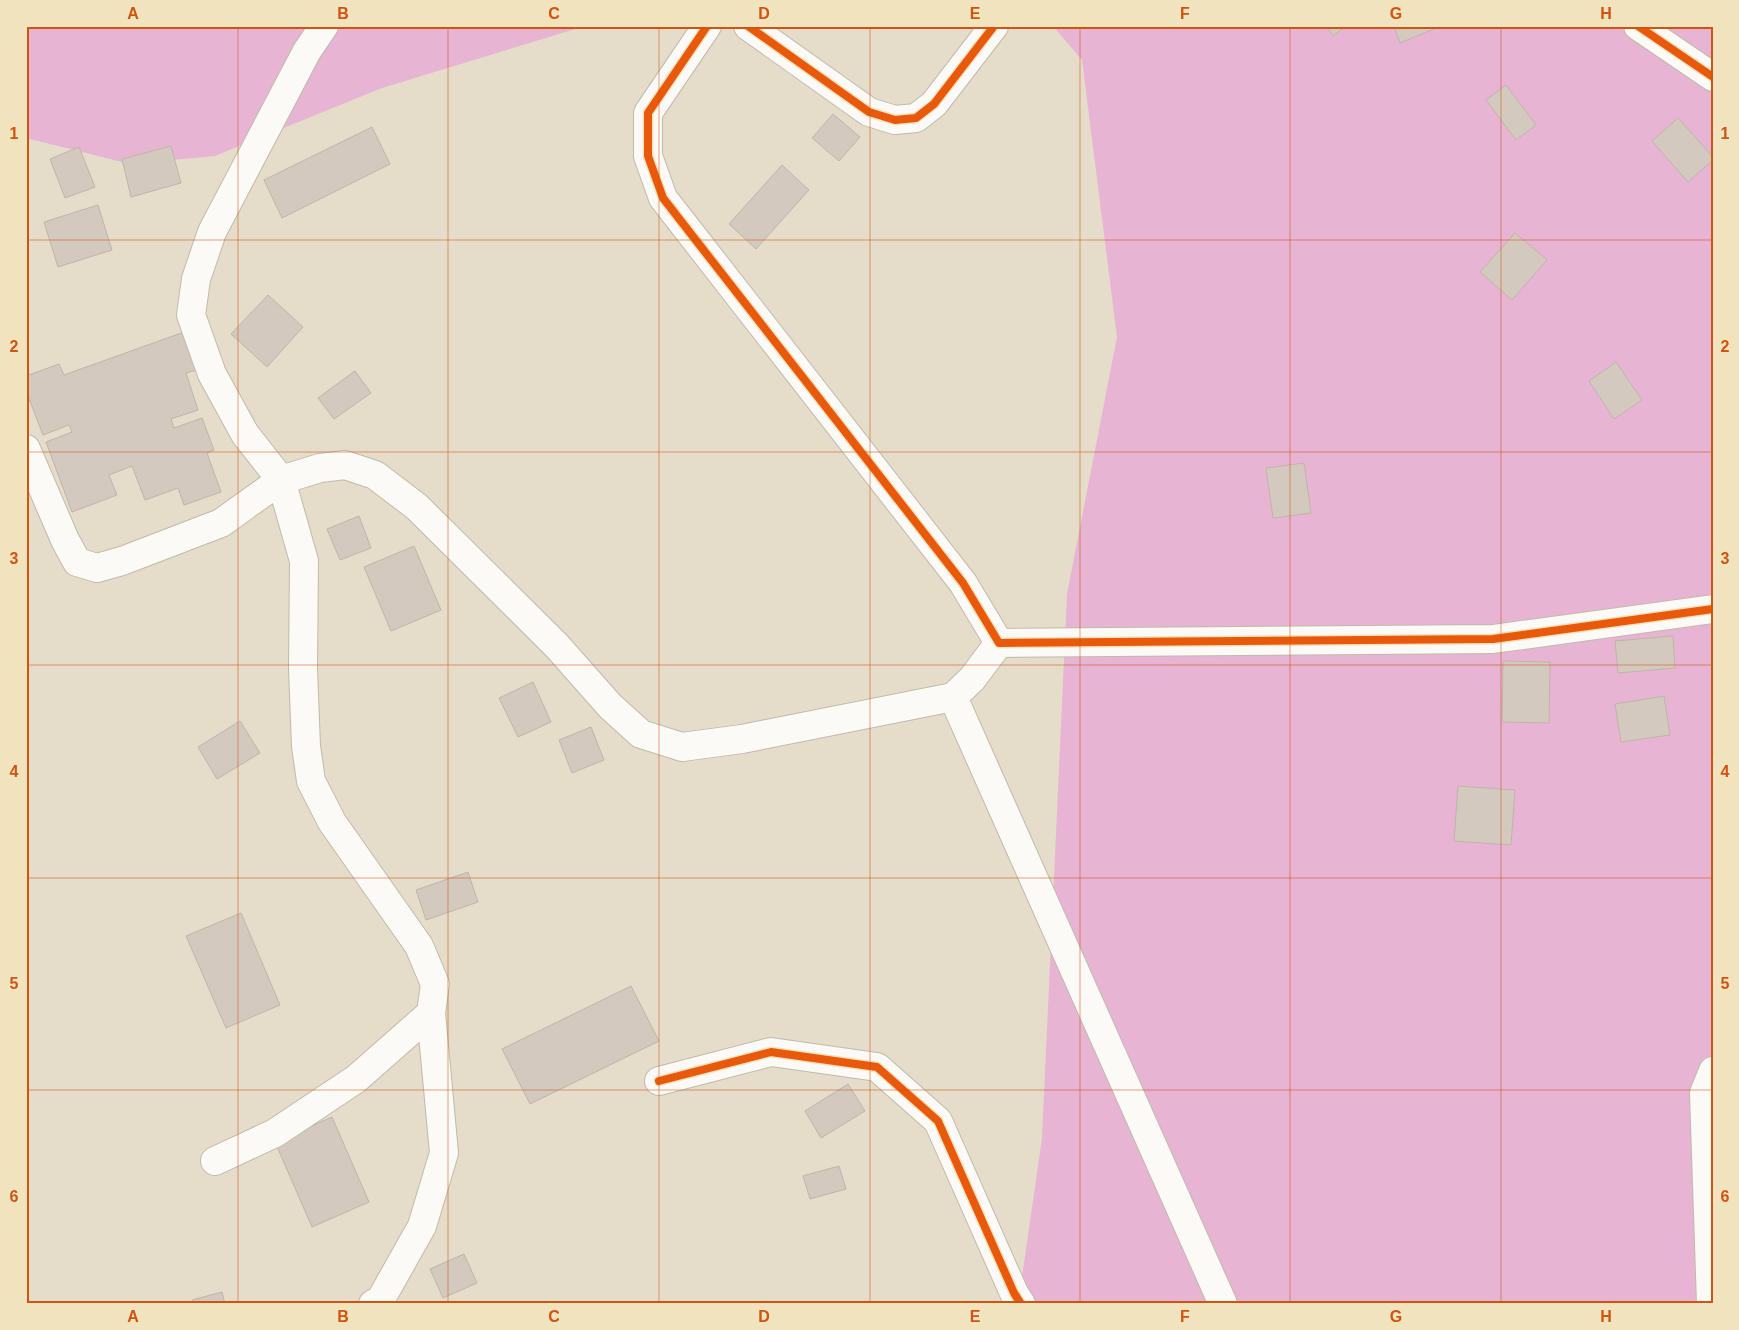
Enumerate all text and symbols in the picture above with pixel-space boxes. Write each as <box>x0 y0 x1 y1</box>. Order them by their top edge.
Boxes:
text: A <box>127 5 139 22</box>
text: B <box>337 5 349 22</box>
text: C <box>548 5 560 22</box>
text: D <box>758 5 770 22</box>
text: E <box>970 5 981 22</box>
text: F <box>1180 5 1190 22</box>
text: G <box>1390 5 1402 22</box>
text: H <box>1600 5 1612 22</box>
text: 1 <box>10 125 19 142</box>
text: 1 <box>1721 125 1730 142</box>
text: 2 <box>10 338 19 355</box>
text: 2 <box>1721 338 1730 355</box>
text: 3 <box>10 550 19 567</box>
text: 3 <box>1721 550 1730 567</box>
text: 4 <box>10 763 19 780</box>
text: 4 <box>1721 763 1730 780</box>
text: 5 <box>10 975 19 992</box>
text: 5 <box>1721 975 1730 992</box>
text: 6 <box>10 1188 19 1205</box>
text: 6 <box>1721 1188 1730 1205</box>
text: A <box>127 1308 139 1325</box>
text: B <box>337 1308 349 1325</box>
text: C <box>548 1308 560 1325</box>
text: D <box>758 1308 770 1325</box>
text: E <box>970 1308 981 1325</box>
text: F <box>1180 1308 1190 1325</box>
text: G <box>1390 1308 1402 1325</box>
text: H <box>1600 1308 1612 1325</box>

